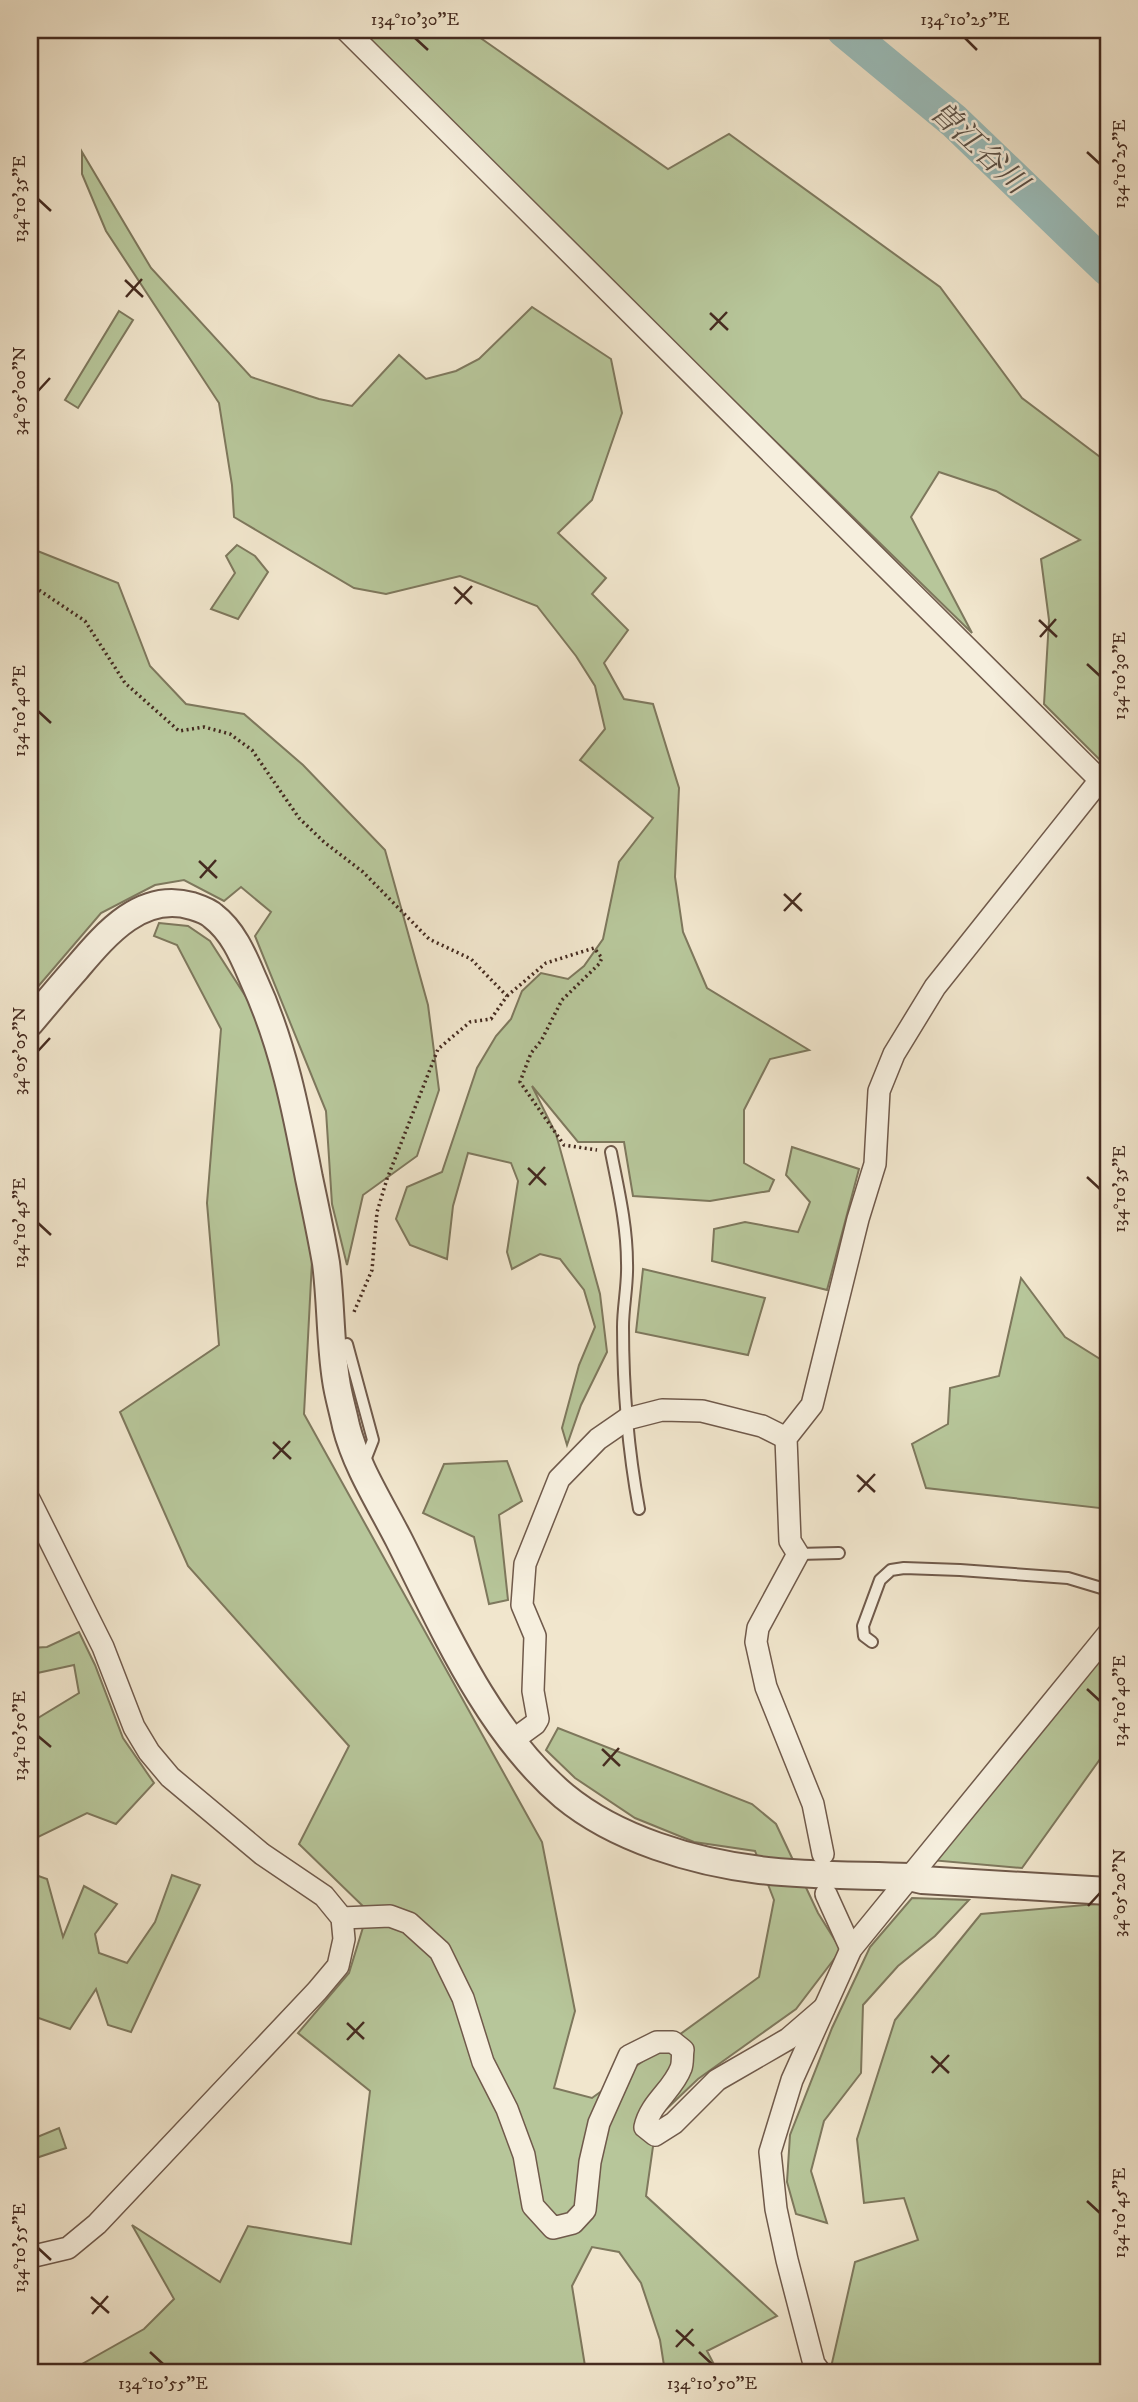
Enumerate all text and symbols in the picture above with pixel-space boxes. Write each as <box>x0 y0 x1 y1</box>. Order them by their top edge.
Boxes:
text: 134°10'30"E <box>371 9 459 31</box>
text: 134°10'25"E <box>920 9 1010 31</box>
water label: 曽江谷川 <box>921 94 1037 205</box>
text: 134°10'25"E <box>1109 119 1131 209</box>
text: 134°10'35"E <box>9 155 31 243</box>
text: 34°05'00"N <box>9 346 31 436</box>
text: 134°10'30"E <box>1109 632 1131 720</box>
text: 134°10'40"E <box>9 665 31 757</box>
text: 34°05'05"N <box>9 1007 31 1095</box>
text: 134°10'35"E <box>1109 1145 1131 1233</box>
text: 134°10'45"E <box>9 1177 31 1269</box>
text: 134°10'40"E <box>1109 1655 1131 1747</box>
text: 134°10'50"E <box>9 1690 31 1781</box>
text: 34°05'20"N <box>1109 1849 1131 1937</box>
text: 134°10'45"E <box>1109 2167 1131 2259</box>
text: 134°10'55"E <box>9 2203 31 2293</box>
text: 134°10'55"E <box>118 2373 208 2395</box>
text: 134°10'50"E <box>667 2373 758 2395</box>

